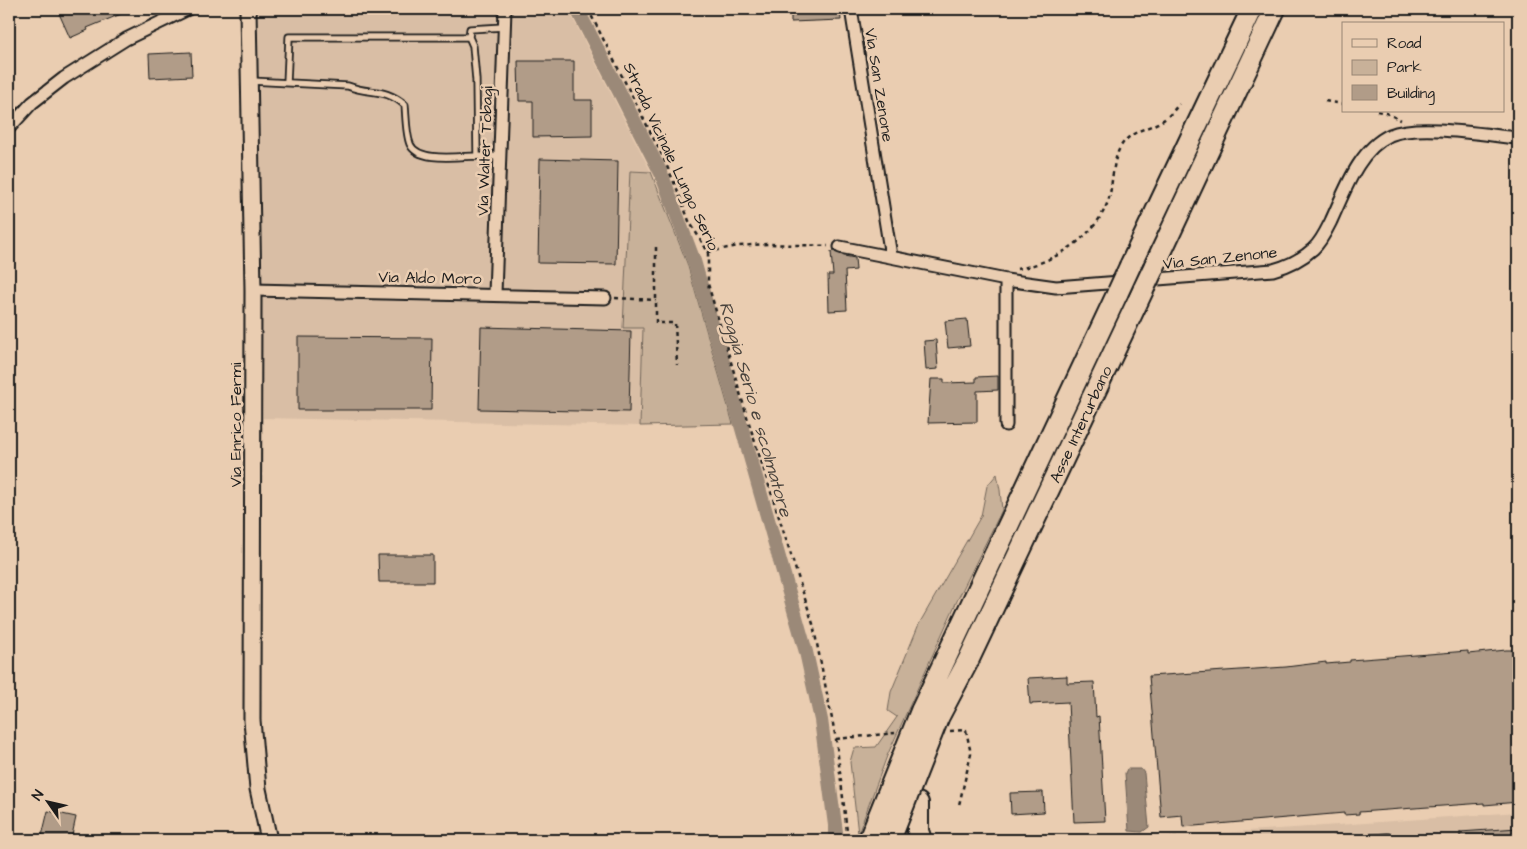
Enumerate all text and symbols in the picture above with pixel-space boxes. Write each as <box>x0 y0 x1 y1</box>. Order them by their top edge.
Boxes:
legend <box>1342 22 1504 112</box>
street label: Via San Zenone <box>859 27 899 144</box>
text: Road <box>1387 33 1422 54</box>
text: Park <box>1387 57 1422 78</box>
street label: Strada Vicinale Lungo Serio <box>617 59 724 254</box>
text: Building <box>1387 83 1435 105</box>
street label: Via Walter Tobagi <box>472 85 499 216</box>
street label: Via San Zenone <box>1162 241 1279 275</box>
street label: Via Aldo Moro <box>378 266 482 290</box>
water label: Roggia Serio e scolmatore <box>712 299 799 521</box>
street label: Via Enrico Fermi <box>225 362 247 487</box>
street label: Asse Interurbano <box>1044 362 1118 487</box>
north arrow <box>22 776 72 826</box>
text: N <box>27 786 49 805</box>

